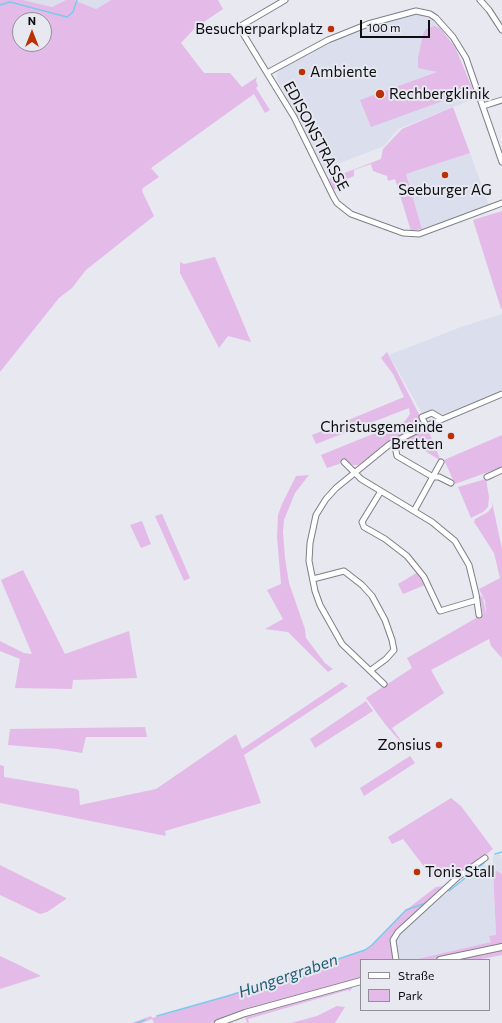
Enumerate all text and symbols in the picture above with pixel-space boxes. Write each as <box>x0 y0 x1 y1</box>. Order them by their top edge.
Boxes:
north arrow <box>12 12 52 52</box>
scale bar <box>362 12 432 38</box>
text: N <box>28 14 36 27</box>
place label: Besucherparkplatz <box>195 20 323 38</box>
text: 100 m <box>367 20 401 34</box>
marker: Besucherparkplatz <box>326 24 336 34</box>
place label: Ambiente <box>310 63 377 81</box>
marker: Ambiente <box>297 67 307 77</box>
street label: EDISONSTRASSE <box>280 78 352 194</box>
place label: Rechbergklinik <box>389 85 490 103</box>
marker: Rechbergklinik <box>374 88 386 100</box>
marker: Seeburger AG <box>440 170 450 180</box>
place label: Seeburger AG <box>398 181 492 199</box>
place label: Christusgemeinde Bretten <box>320 418 443 453</box>
marker: Christusgemeinde Bretten <box>446 431 456 441</box>
place label: Zonsius <box>377 736 431 754</box>
marker: Zonsius <box>434 740 444 750</box>
place label: Tonis Stall <box>425 863 495 881</box>
marker: Tonis Stall <box>412 867 422 877</box>
water label: Hungergraben <box>236 950 340 1002</box>
legend <box>360 959 490 1011</box>
text: Straße <box>398 968 434 982</box>
text: Park <box>398 988 423 1002</box>

